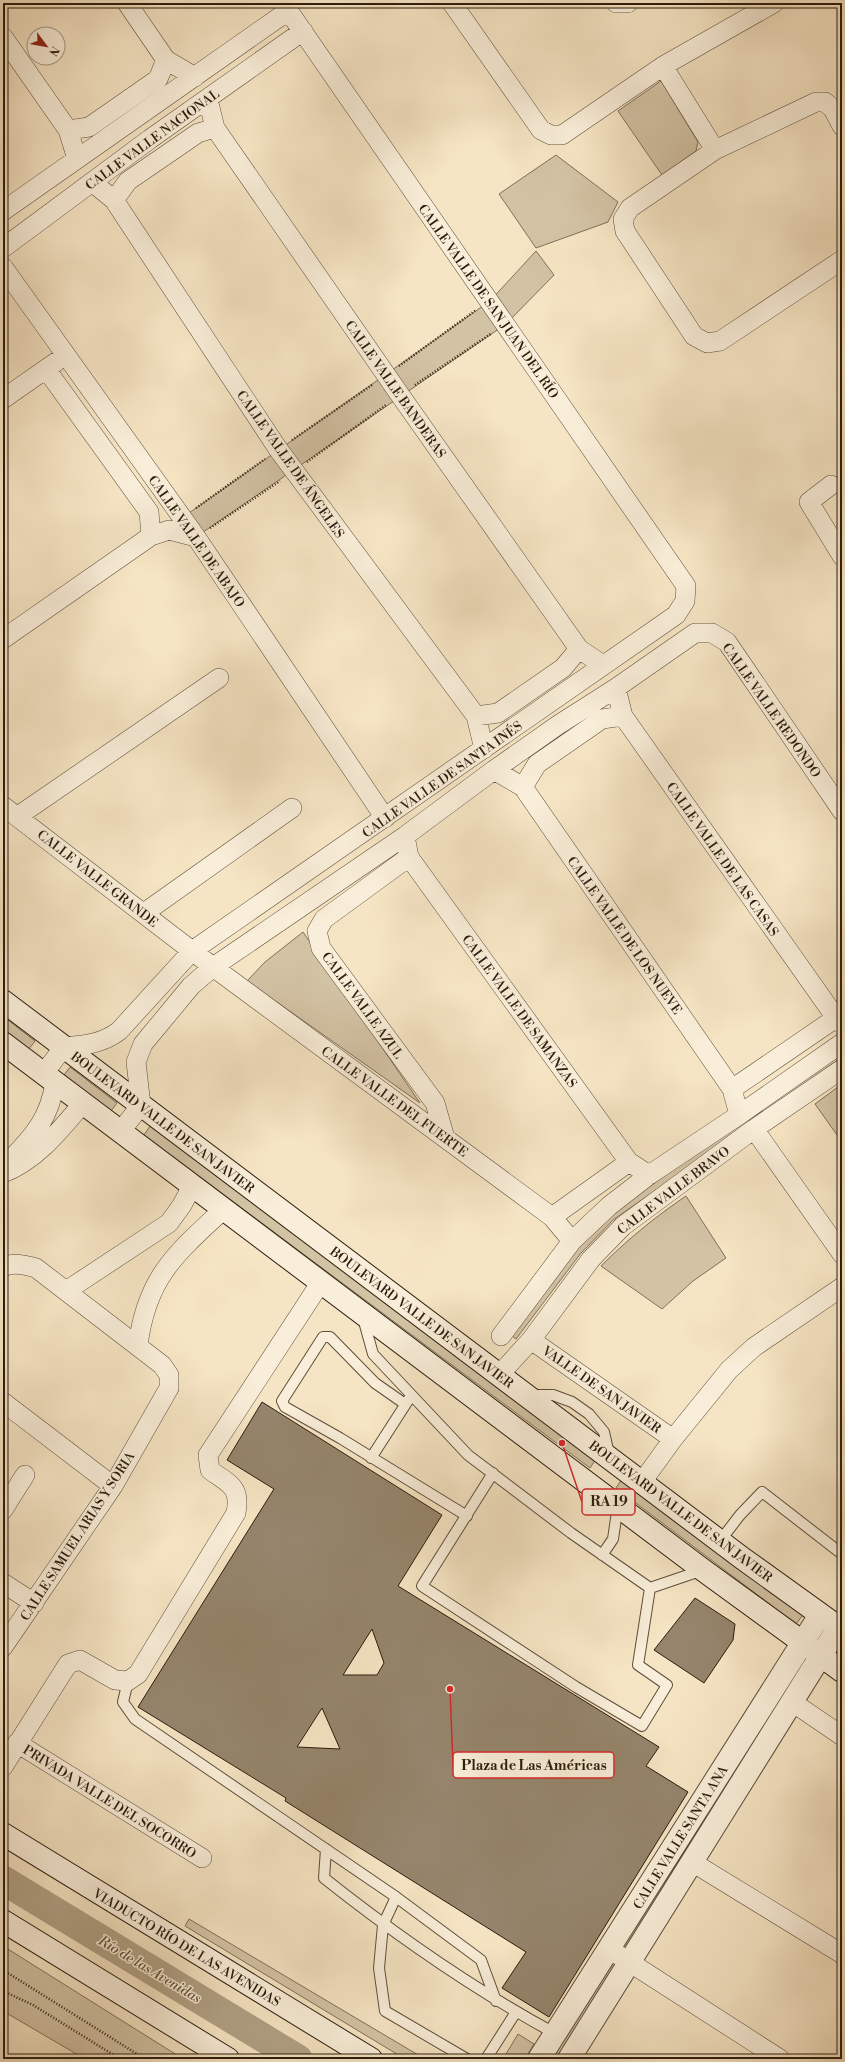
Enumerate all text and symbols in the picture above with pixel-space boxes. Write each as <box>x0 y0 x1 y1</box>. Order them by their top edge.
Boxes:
north arrow <box>26 26 66 66</box>
text: N <box>45 43 62 58</box>
street label: CALLE VALLE NACIONAL <box>83 86 223 194</box>
street label: CALLE VALLE DE SAN JUAN DEL RÍO <box>415 201 563 402</box>
street label: CALLE VALLE BANDERAS <box>342 318 449 461</box>
street label: CALLE VALLE DE ÁNGELES <box>233 387 348 541</box>
street label: CALLE VALLE DE ABAJO <box>145 473 248 611</box>
street label: CALLE VALLE REDONDO <box>719 640 824 781</box>
street label: CALLE VALLE DE SANTA INÉS <box>359 717 526 841</box>
street label: CALLE VALLE DE LAS CASAS <box>663 779 782 940</box>
street label: CALLE VALLE GRANDE <box>34 827 161 931</box>
street label: CALLE VALLE DE LOS NUEVE <box>563 854 685 1018</box>
street label: CALLE VALLE DE SAMANZAS <box>458 932 580 1091</box>
street label: CALLE VALLE AZUL <box>318 949 406 1062</box>
street label: CALLE VALLE DEL FUERTE <box>318 1043 471 1160</box>
street label: BOULEVARD VALLE DE SAN JAVIER <box>67 1048 258 1198</box>
street label: CALLE VALLE BRAVO <box>614 1143 733 1238</box>
street label: BOULEVARD VALLE DE SAN JAVIER <box>326 1243 517 1393</box>
street label: VALLE DE SAN JAVIER <box>538 1342 665 1437</box>
street label: BOULEVARD VALLE DE SAN JAVIER <box>585 1437 776 1587</box>
street label: CALLE SAMUEL ARIAS Y SORIA <box>17 1448 139 1624</box>
callout: RA 19 <box>582 1489 635 1515</box>
text: RA 19 <box>590 1493 628 1511</box>
street label: PRIVADA VALLE DEL SOCORRO <box>20 1742 199 1862</box>
callout: Plaza de Las Américas <box>453 1752 614 1778</box>
text: Plaza de Las Américas <box>461 1757 607 1775</box>
street label: CALLE VALLE SANTA ANA <box>630 1762 732 1912</box>
street label: VIADUCTO RÍO DE LAS AVENIDAS <box>89 1884 284 2010</box>
water label: Río de las Avenidas <box>94 1932 204 2008</box>

